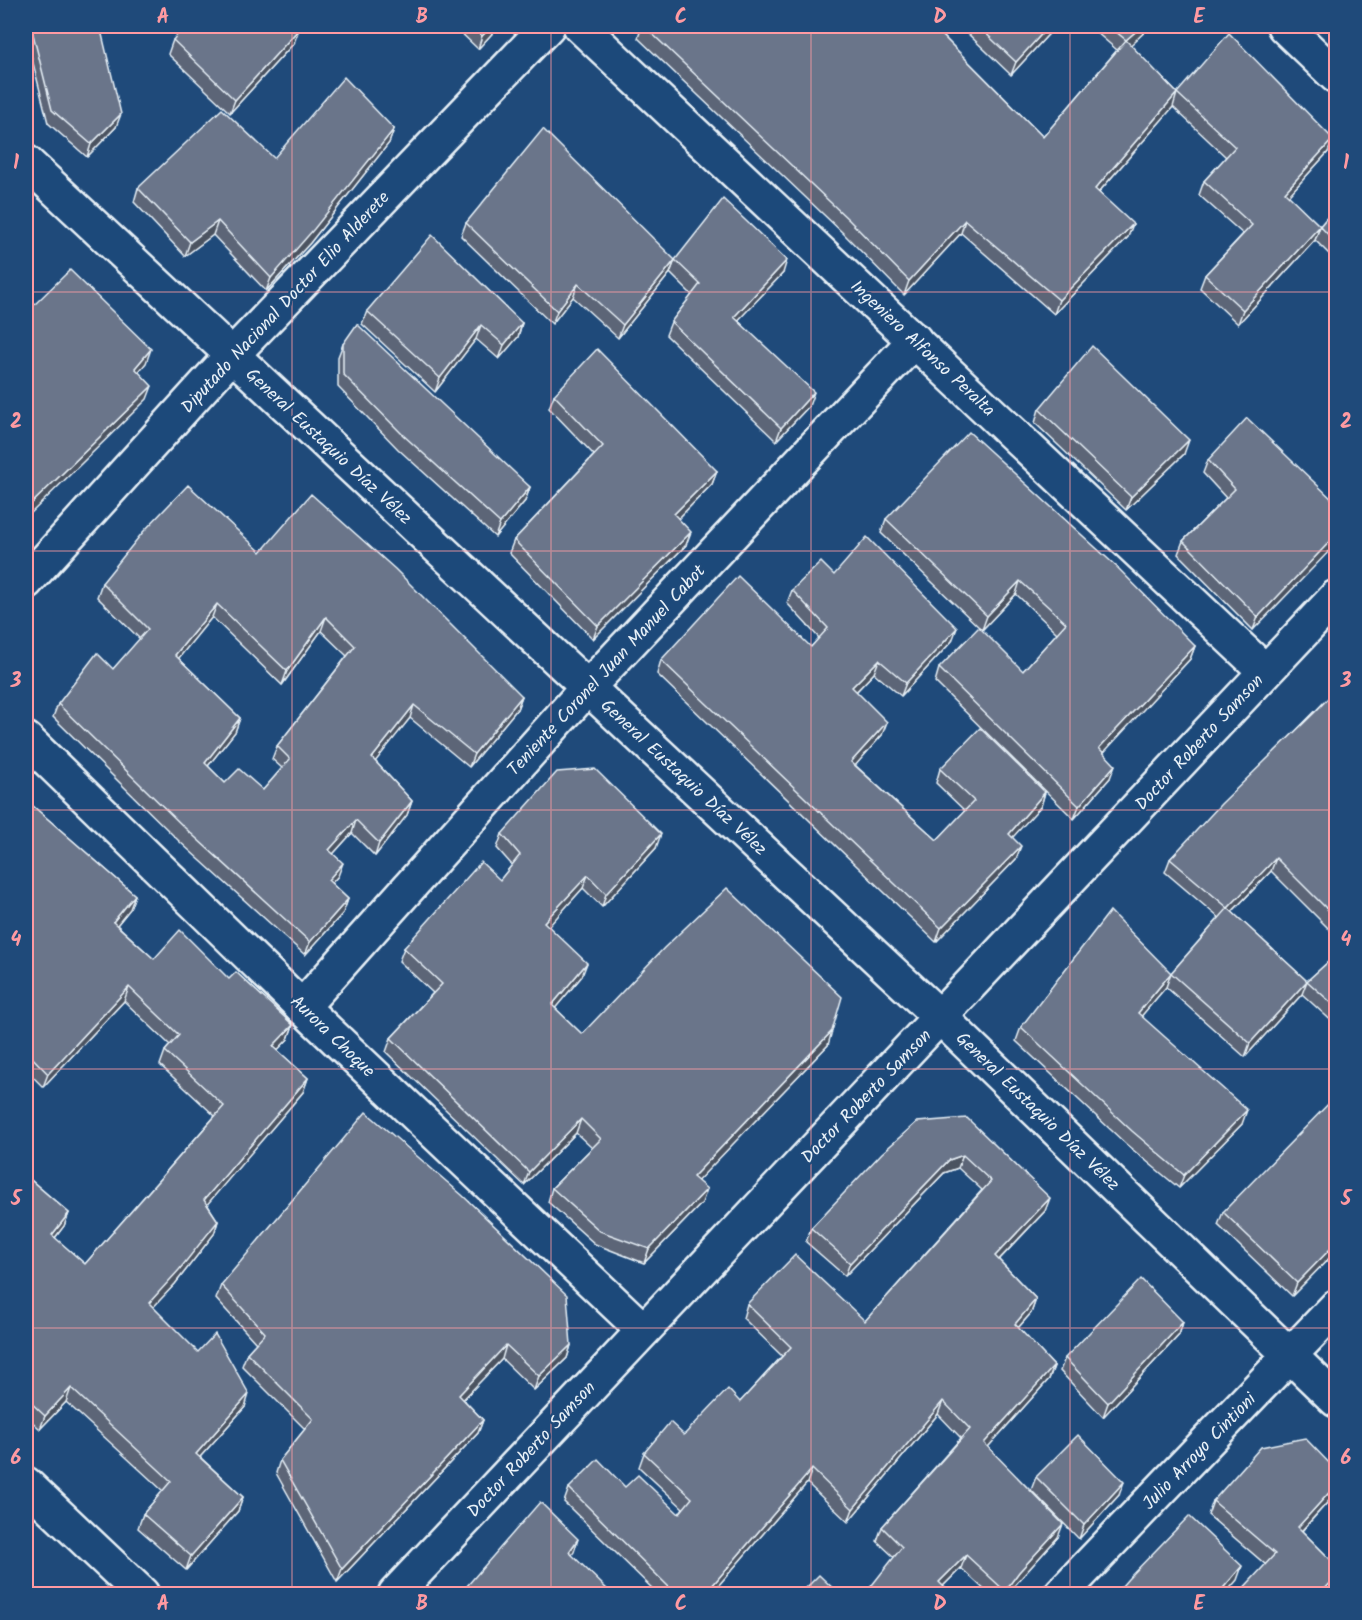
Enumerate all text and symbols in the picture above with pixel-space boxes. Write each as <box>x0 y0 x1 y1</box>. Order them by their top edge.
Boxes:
text: A <box>157 2 169 34</box>
text: B <box>416 2 428 34</box>
text: C <box>675 2 687 34</box>
text: D <box>933 2 947 34</box>
text: E <box>1193 2 1205 34</box>
text: 1 <box>13 148 19 180</box>
text: 1 <box>1343 148 1349 180</box>
street label: Diputado Nacional Doctor Elio Alderete <box>175 185 398 421</box>
street label: Ingeniero Alfonso Peralta <box>843 274 1001 425</box>
street label: General Eustaquio Díaz Vélez <box>238 362 418 533</box>
text: 2 <box>10 407 22 439</box>
text: 2 <box>1340 407 1352 439</box>
street label: Teniente Coronel Juan Manuel Cabot <box>501 558 714 784</box>
text: 3 <box>10 666 22 698</box>
text: 3 <box>1340 666 1352 698</box>
street label: Doctor Roberto Samson <box>1129 668 1272 818</box>
street label: General Eustaquio Díaz Vélez <box>593 693 773 864</box>
text: 4 <box>11 925 22 957</box>
text: 4 <box>1341 925 1352 957</box>
street label: Aurora Choque <box>283 989 381 1085</box>
street label: Doctor Roberto Samson <box>795 1023 939 1171</box>
street label: General Eustaquio Díaz Vélez <box>948 1025 1126 1199</box>
text: 5 <box>10 1184 23 1216</box>
text: 5 <box>1340 1184 1353 1216</box>
street label: Doctor Roberto Samson <box>461 1375 604 1525</box>
street label: Julio Arroyo Cintioni <box>1136 1386 1264 1517</box>
text: 6 <box>11 1443 22 1475</box>
text: 6 <box>1341 1443 1352 1475</box>
text: A <box>157 1589 169 1620</box>
text: B <box>416 1589 428 1620</box>
text: C <box>675 1589 687 1620</box>
text: D <box>933 1589 947 1620</box>
text: E <box>1193 1589 1205 1620</box>

